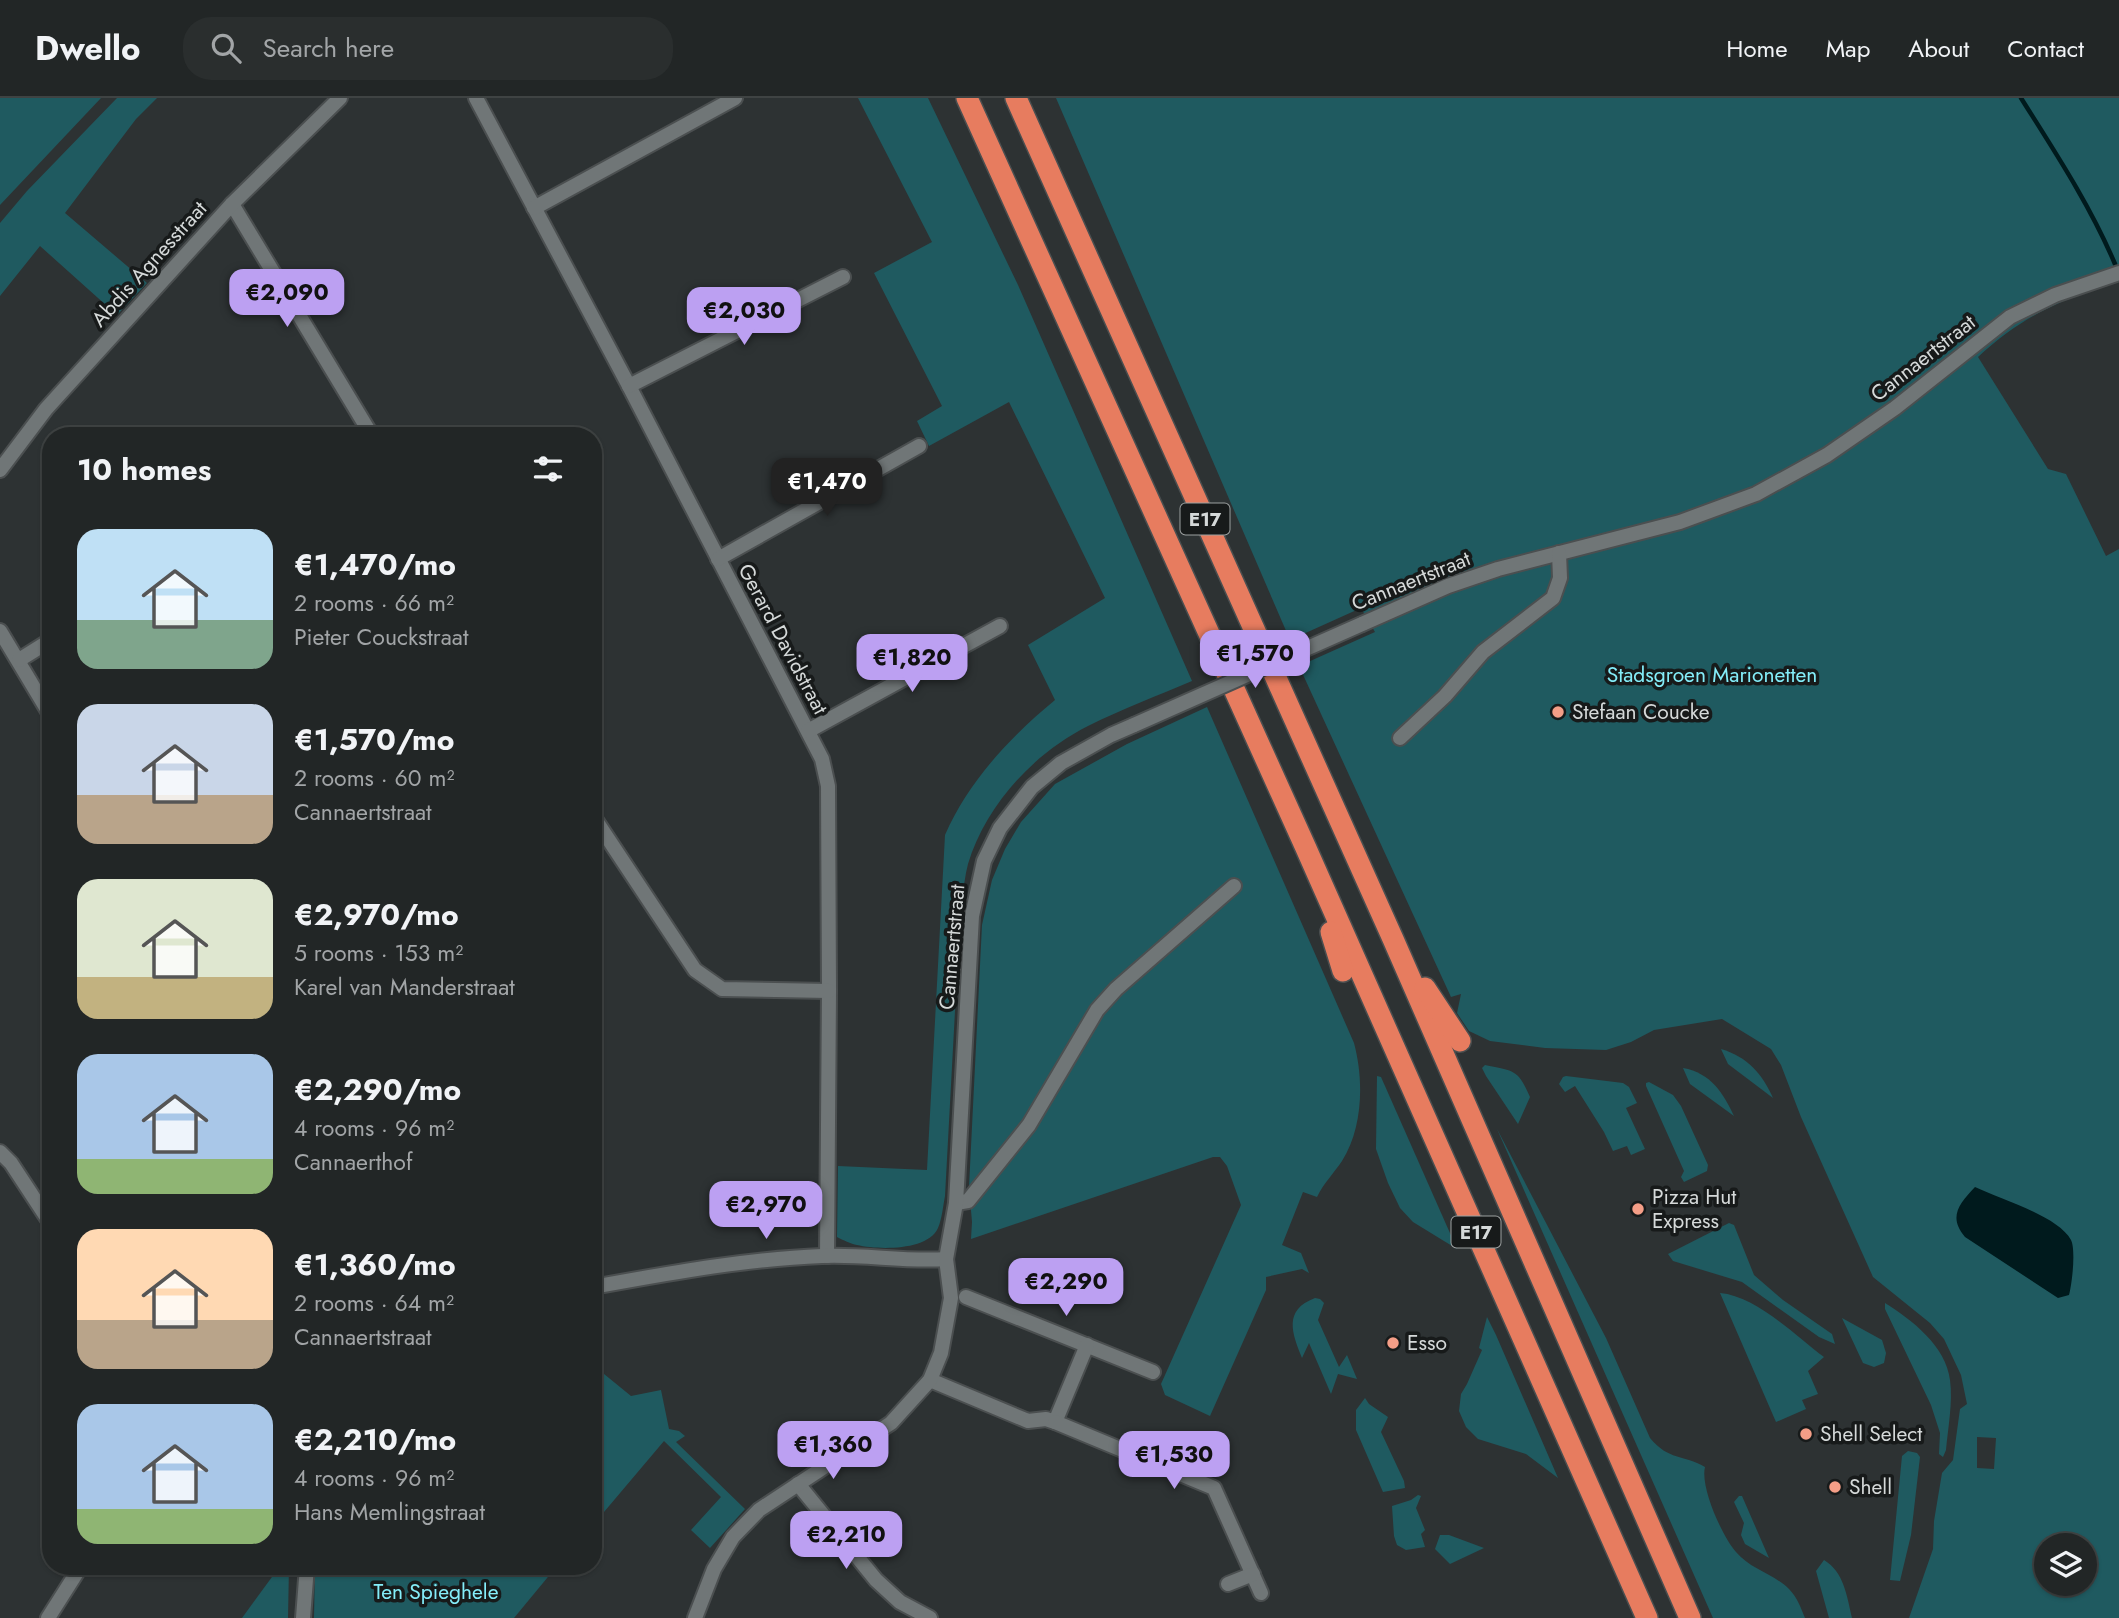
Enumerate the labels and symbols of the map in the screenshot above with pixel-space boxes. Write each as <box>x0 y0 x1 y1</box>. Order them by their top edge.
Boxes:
street label: Abdis Agnesstraat <box>84 194 214 334</box>
pin: €2,090 <box>230 270 344 329</box>
pin: €2,030 <box>687 288 801 347</box>
street label: Cannaertstraat <box>1864 307 1982 409</box>
pin: €1,470 <box>770 458 884 518</box>
road number: E17 <box>1180 504 1230 534</box>
street label: Cannaertstraat <box>1347 544 1475 618</box>
street label: Gerard Davidstraat <box>731 558 835 720</box>
pin: €1,570 <box>1198 630 1312 690</box>
pin: €1,820 <box>855 634 969 694</box>
park label: Stadsgroen Marionetten <box>1607 660 1817 690</box>
place label: Stefaan Coucke <box>1572 697 1710 727</box>
marker: Stefaan Coucke <box>1550 704 1566 720</box>
street label: Cannaertstraat <box>932 883 972 1011</box>
pin: €2,970 <box>709 1182 823 1241</box>
place label: Pizza Hut Express <box>1652 1182 1736 1236</box>
marker: Pizza Hut Express <box>1630 1201 1646 1217</box>
road number: E17 <box>1452 1216 1500 1248</box>
pin: €2,290 <box>1009 1258 1123 1318</box>
place label: Esso <box>1407 1328 1447 1358</box>
marker: Esso <box>1385 1335 1401 1351</box>
place label: Shell Select <box>1820 1419 1922 1449</box>
pin: €1,360 <box>776 1422 890 1481</box>
marker: Shell Select <box>1798 1426 1814 1442</box>
pin: €1,530 <box>1117 1432 1231 1491</box>
place label: Shell <box>1849 1472 1892 1502</box>
marker: Shell <box>1827 1479 1843 1495</box>
pin: €2,210 <box>789 1512 903 1571</box>
park label: Ten Spieghele <box>373 1577 499 1607</box>

